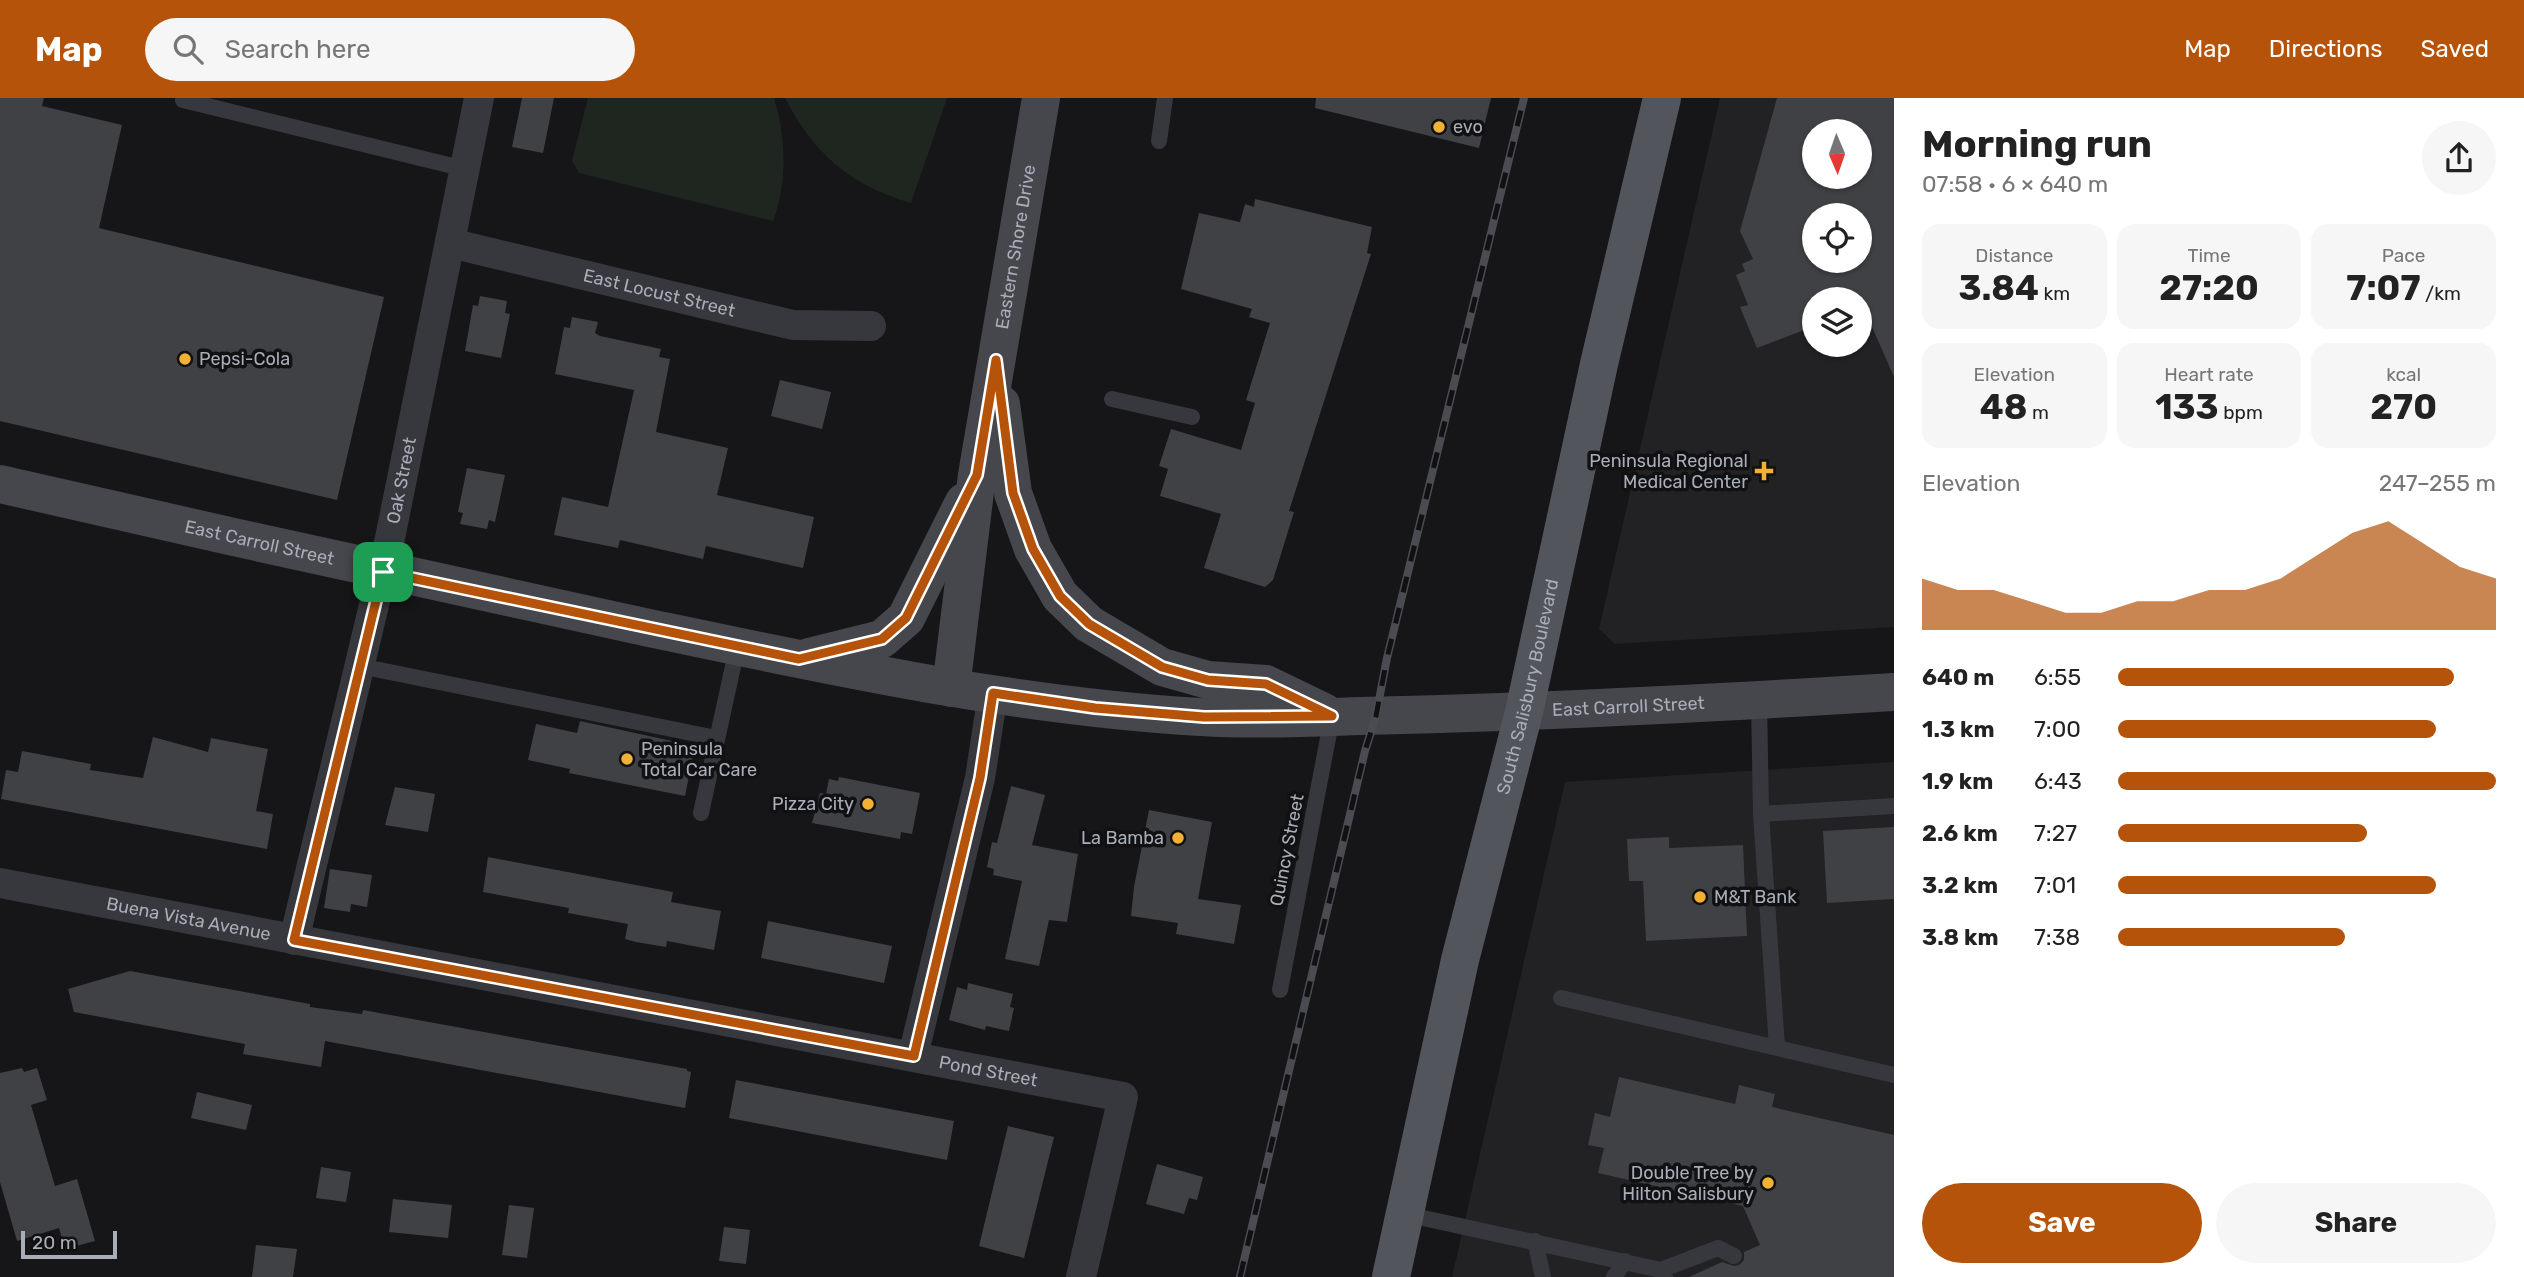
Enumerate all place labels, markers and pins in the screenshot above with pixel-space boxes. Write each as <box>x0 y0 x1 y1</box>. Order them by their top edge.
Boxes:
place label: evo <box>1453 116 1483 138</box>
marker: evo <box>1431 119 1447 135</box>
place label: Pepsi-Cola <box>199 348 290 370</box>
marker: Pepsi-Cola <box>177 351 193 367</box>
place label: Peninsula Regional Medical Center <box>1589 450 1748 493</box>
marker: Peninsula Regional Medical Center <box>1754 461 1774 481</box>
pin <box>353 542 413 602</box>
place label: Peninsula Total Car Care <box>641 738 757 781</box>
marker: Peninsula Total Car Care <box>619 751 635 767</box>
place label: Pizza City <box>772 793 854 815</box>
marker: Pizza City <box>860 796 876 812</box>
place label: La Bamba <box>1081 827 1164 849</box>
marker: La Bamba <box>1170 830 1186 846</box>
place label: M&T Bank <box>1714 886 1797 908</box>
marker: M&T Bank <box>1692 889 1708 905</box>
place label: Double Tree by Hilton Salisbury <box>1622 1162 1754 1205</box>
marker: Double Tree by Hilton Salisbury <box>1760 1175 1776 1191</box>

